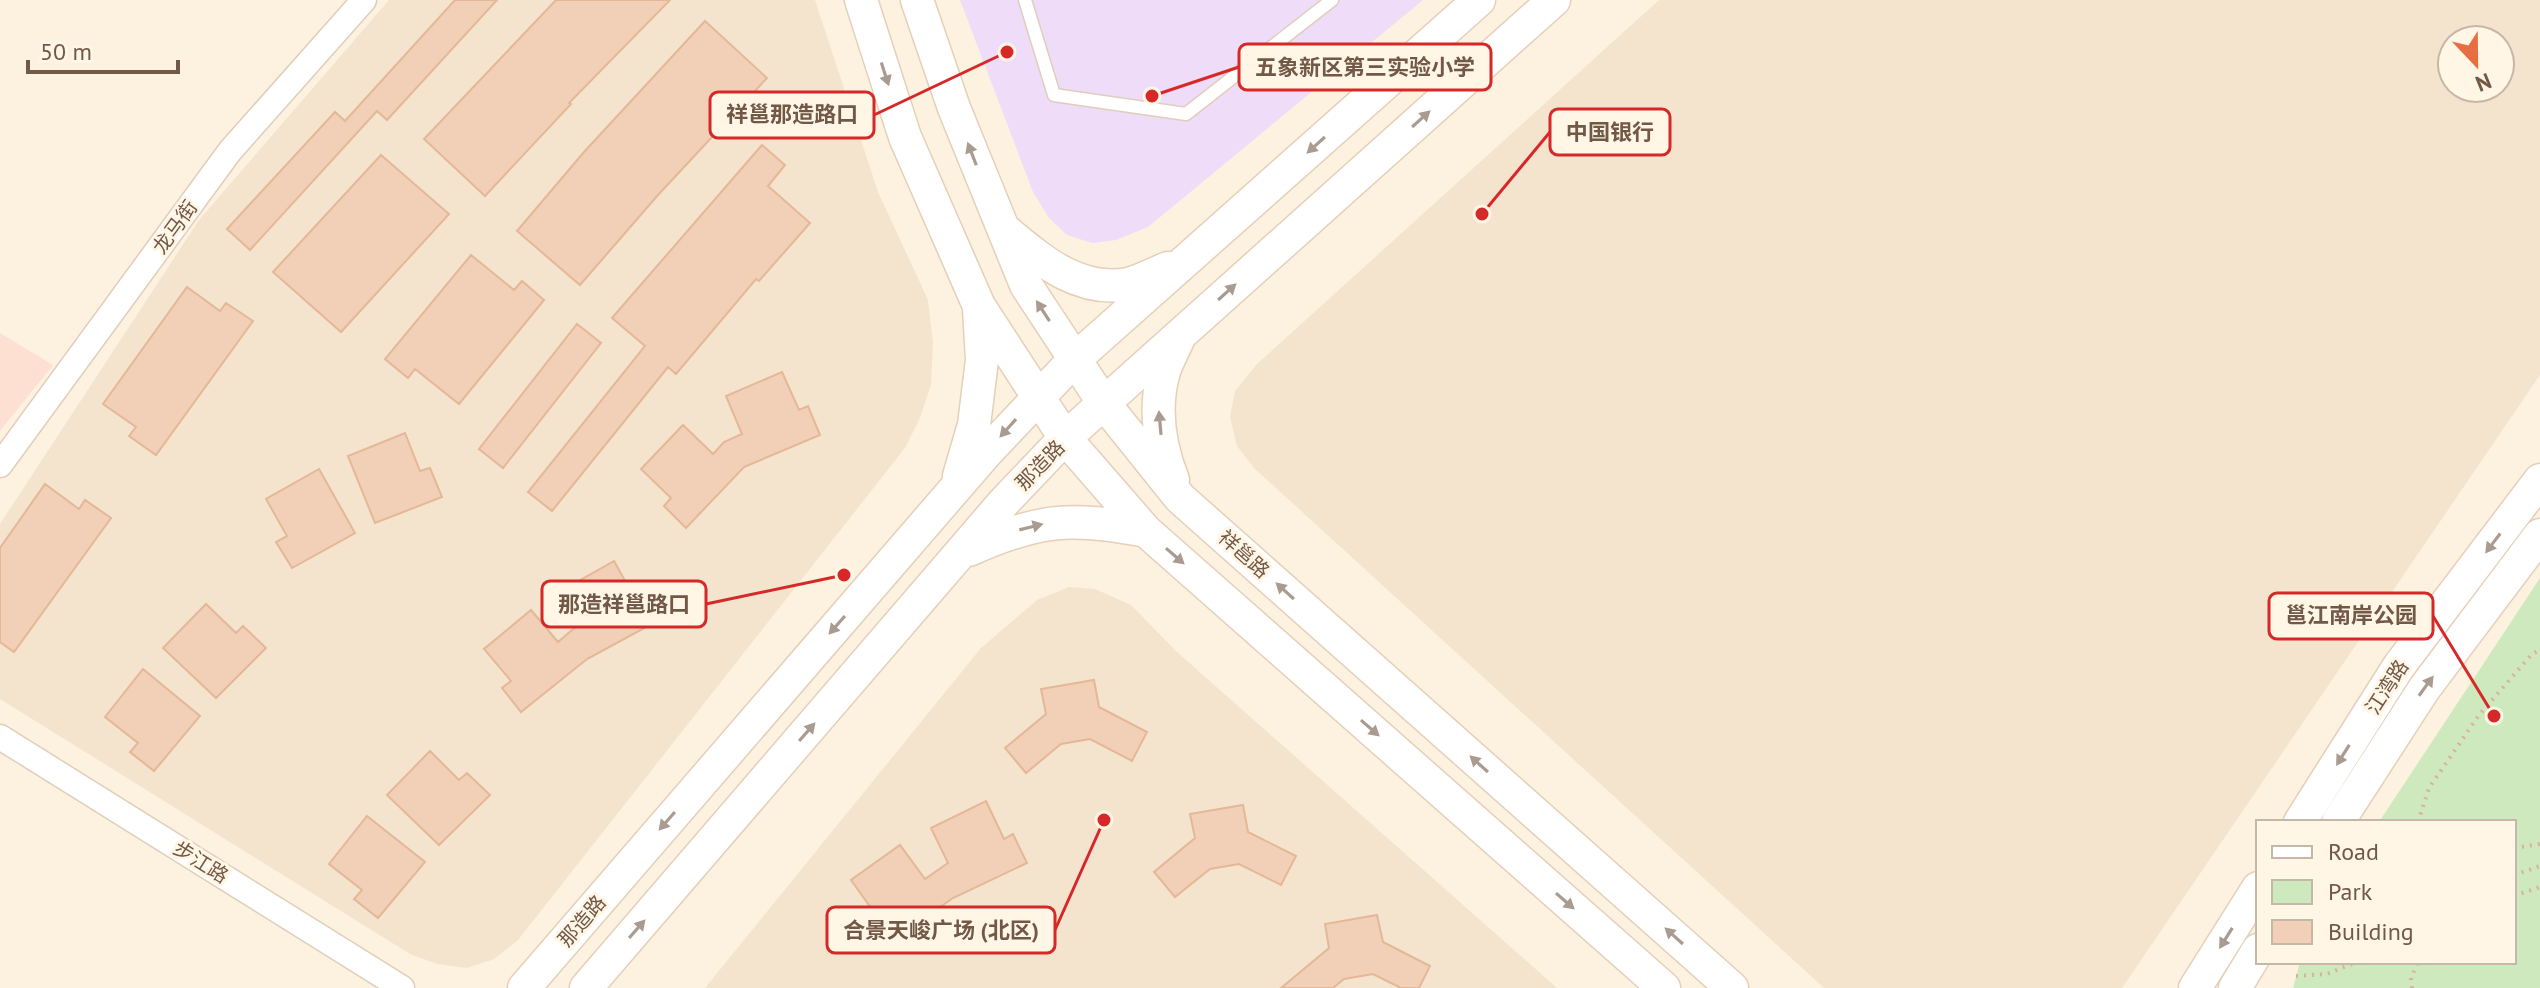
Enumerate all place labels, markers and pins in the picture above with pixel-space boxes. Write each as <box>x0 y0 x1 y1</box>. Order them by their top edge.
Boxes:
callout: 五象新区第三实验小学 <box>1239 44 1491 90</box>
callout: 祥邕那造路口 <box>710 92 874 138</box>
callout: 中国银行 <box>1550 109 1670 155</box>
callout: 那造祥邕路口 <box>542 581 706 627</box>
callout: 邕江南岸公园 <box>2269 593 2433 639</box>
callout: 合景天峻广场 (北区) <box>827 907 1055 953</box>

